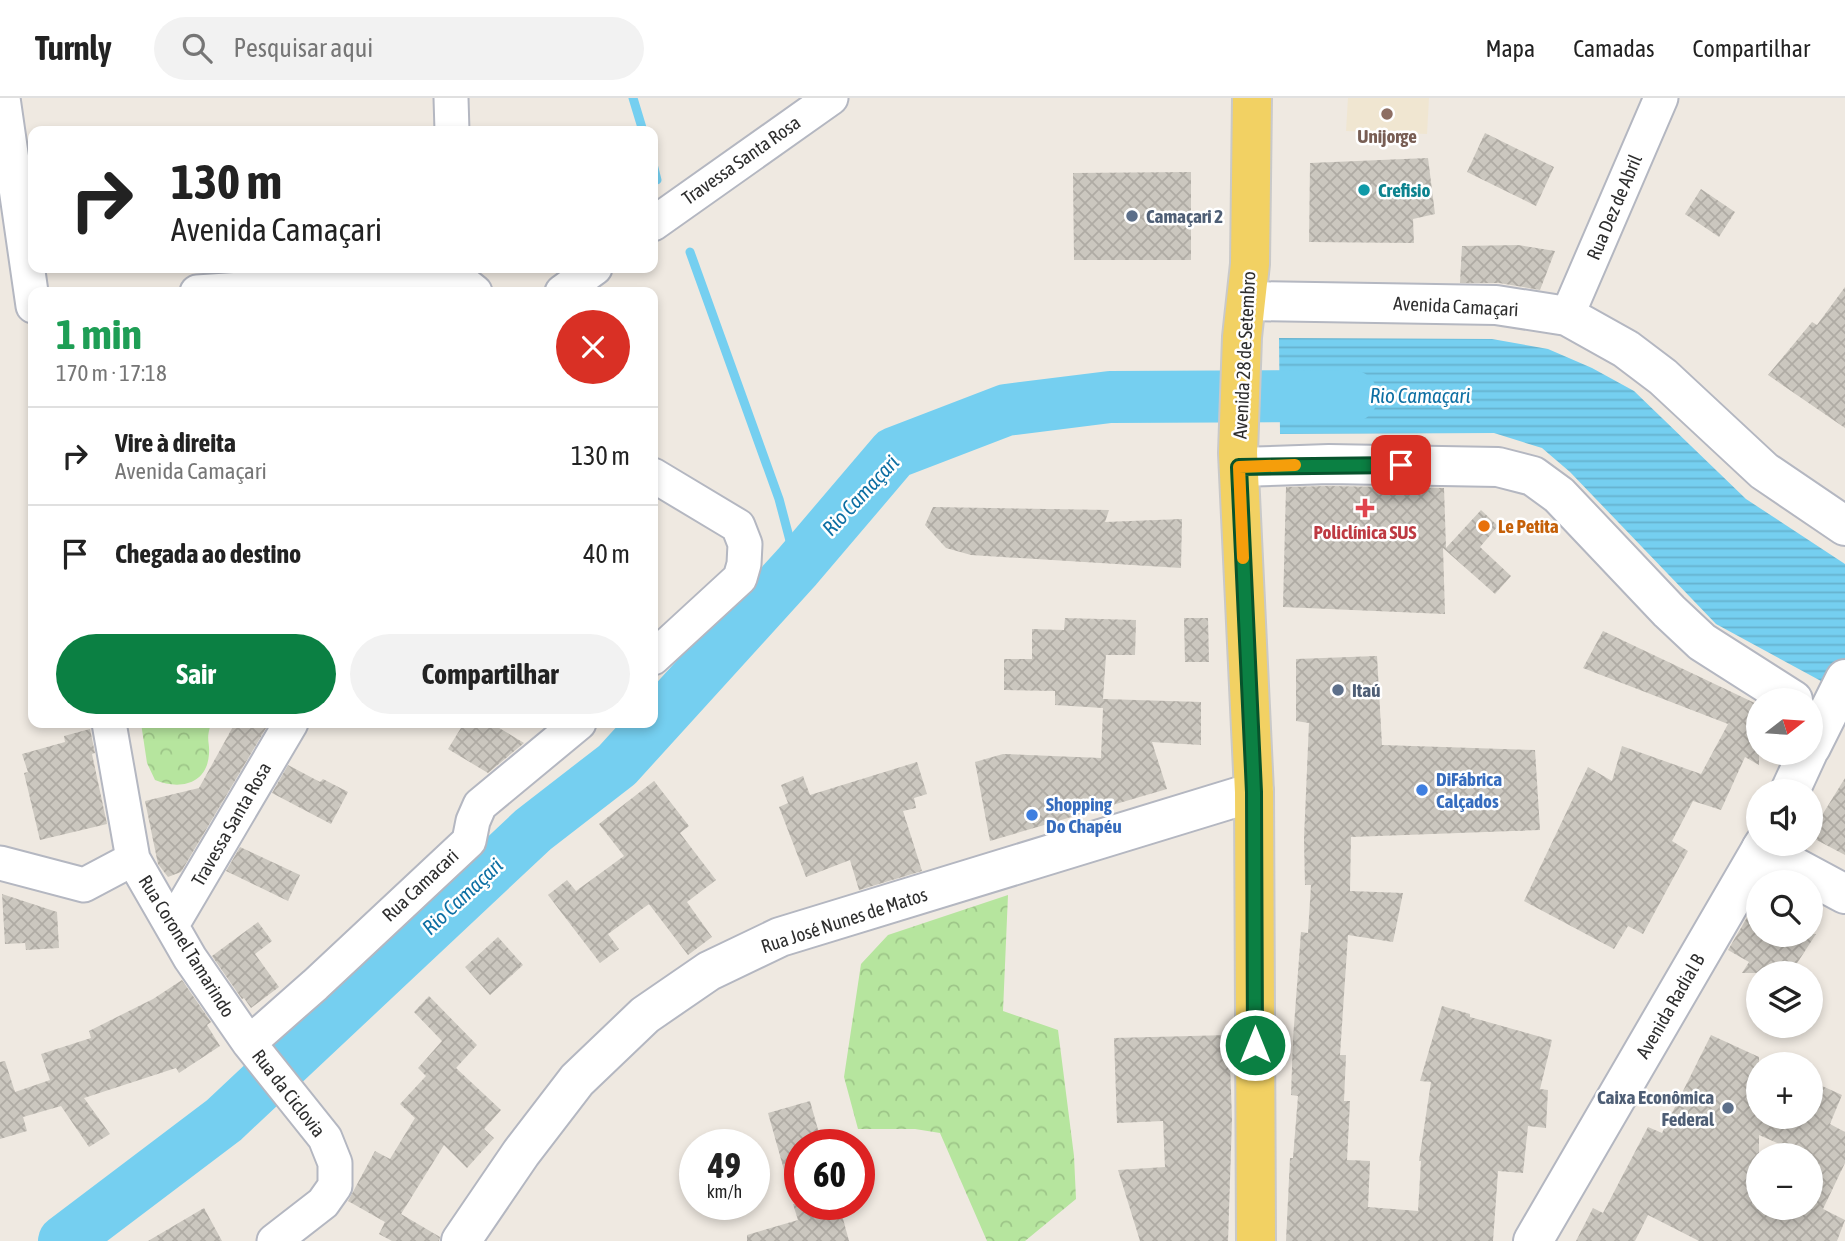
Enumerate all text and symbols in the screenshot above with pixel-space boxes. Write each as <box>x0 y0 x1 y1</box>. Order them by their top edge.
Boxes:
search box <box>154 17 644 80</box>
text: Turnly <box>35 29 112 67</box>
icon: search <box>178 29 216 67</box>
text: Pesquisar aqui <box>234 33 373 63</box>
text: Mapa <box>1485 35 1535 62</box>
text: Camadas <box>1573 35 1655 62</box>
text: Compartilhar <box>1693 35 1810 62</box>
marker: Unijorge <box>1379 106 1395 122</box>
street label: Travessa Santa Rosa <box>678 111 804 209</box>
place label: Unijorge <box>1357 125 1417 147</box>
street label: Rua Dez de Abril <box>1582 151 1646 263</box>
text: 130 m <box>171 153 282 209</box>
icon: right <box>56 154 147 245</box>
place label: Crefisio <box>1378 179 1430 201</box>
marker: Crefisio <box>1356 182 1372 198</box>
place label: Camaçari 2 <box>1146 205 1223 227</box>
marker: Camaçari 2 <box>1124 208 1140 224</box>
text: Avenida Camaçari <box>171 211 382 248</box>
street label: Avenida 28 de Setembro <box>1229 270 1259 439</box>
street label: Avenida Camaçari <box>1393 292 1519 320</box>
text: 1 min <box>56 310 142 358</box>
button: close <box>556 310 630 384</box>
text: 170 m · 17:18 <box>56 360 167 386</box>
water label: Rio Camaçari <box>1370 383 1471 407</box>
text: Vire à direita <box>115 428 236 458</box>
pin <box>1371 435 1431 495</box>
icon: right <box>56 437 94 475</box>
text: 130 m <box>571 441 630 471</box>
icon: arrive <box>1382 446 1420 484</box>
water label: Rio Camaçari <box>817 450 903 540</box>
text: Avenida Camaçari <box>115 458 267 484</box>
marker: Policlínica SUS <box>1355 498 1375 518</box>
place label: Le Petita <box>1498 515 1559 537</box>
marker: Le Petita <box>1476 518 1492 534</box>
place label: Policlínica SUS <box>1313 521 1417 543</box>
icon: arrive <box>56 535 94 573</box>
text: Chegada ao destino <box>115 539 301 569</box>
text: 40 m <box>583 539 630 569</box>
button: Sair <box>56 634 336 714</box>
button: Compartilhar <box>350 634 630 714</box>
place label: Itaú <box>1352 679 1380 701</box>
marker: Itaú <box>1330 682 1346 698</box>
north arrow <box>1746 688 1824 765</box>
map controls <box>1746 688 1823 1220</box>
street label: Travessa Santa Rosa <box>187 758 275 890</box>
place label: DiFábrica Calçados <box>1436 768 1502 812</box>
button: sound <box>1746 779 1823 856</box>
marker: DiFábrica Calçados <box>1414 782 1430 798</box>
place label: Shopping Do Chapéu <box>1046 793 1122 837</box>
marker: Shopping Do Chapéu <box>1024 807 1040 823</box>
street label: Rua Camacari <box>377 844 463 926</box>
water label: Rio Camaçari <box>417 853 507 939</box>
button: search <box>1746 870 1823 947</box>
street label: Rua Coronel Tamarindo <box>134 871 240 1021</box>
street label: Rua José Nunes de Matos <box>758 883 930 957</box>
street label: Avenida Radial B <box>1631 950 1709 1062</box>
button: layers <box>1746 961 1823 1038</box>
position arrow <box>1218 1008 1292 1082</box>
street label: Rua da Ciclovia <box>248 1045 330 1141</box>
button: + <box>1746 1052 1823 1129</box>
place label: Caixa Econômica Federal <box>1597 1086 1715 1130</box>
marker: Caixa Econômica Federal <box>1720 1100 1736 1116</box>
speed limit sign: 60 <box>784 1129 875 1220</box>
button: − <box>1746 1143 1823 1220</box>
text: 49 <box>708 1145 741 1185</box>
text: km/h <box>707 1181 742 1202</box>

